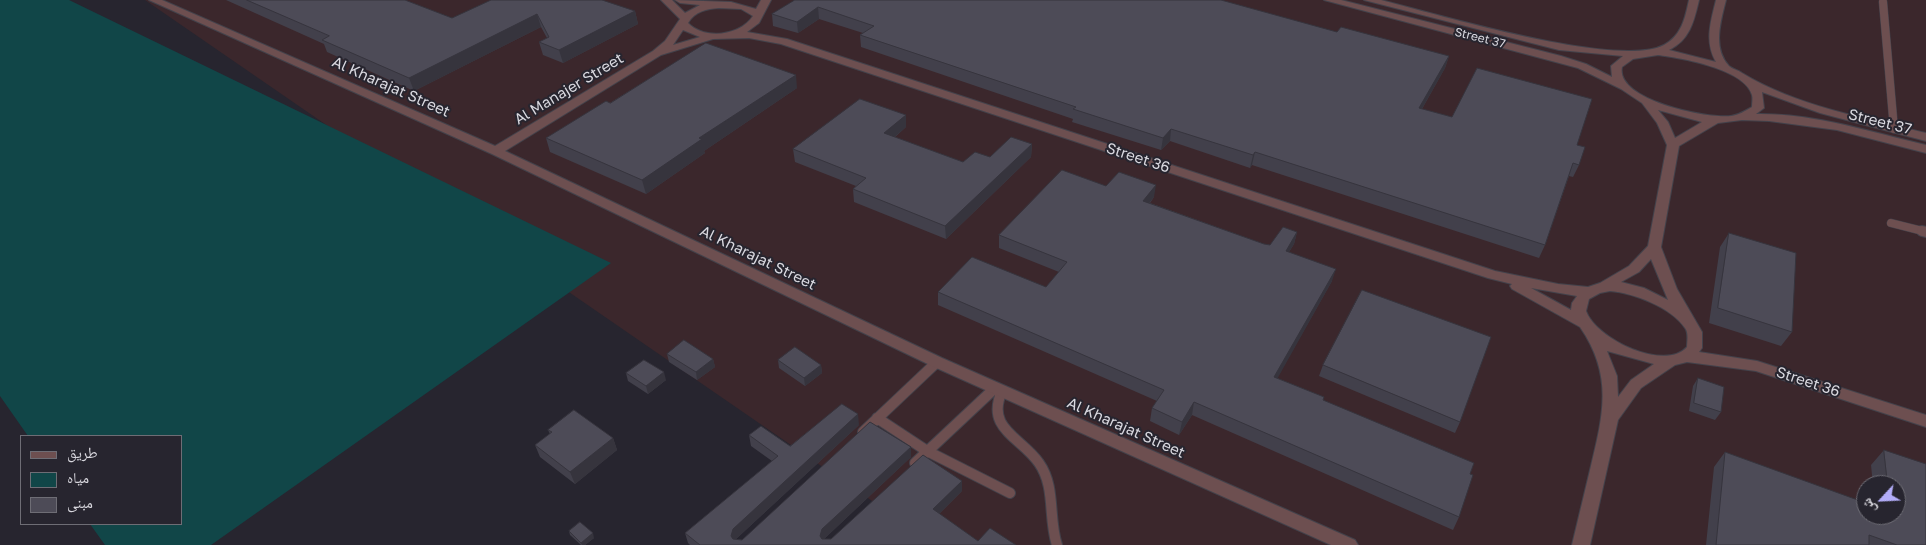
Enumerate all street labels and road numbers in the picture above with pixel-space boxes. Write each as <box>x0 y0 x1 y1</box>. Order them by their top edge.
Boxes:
street label: Street 37 <box>1453 25 1507 51</box>
street label: Al Manajer Street <box>511 49 627 129</box>
street label: Al Kharajat Street <box>329 53 453 121</box>
street label: Street 37 <box>1846 105 1914 139</box>
street label: Street 36 <box>1104 139 1172 177</box>
street label: Al Kharajat Street <box>697 222 819 294</box>
street label: Street 36 <box>1774 363 1842 401</box>
street label: Al Kharajat Street <box>1064 394 1188 462</box>

